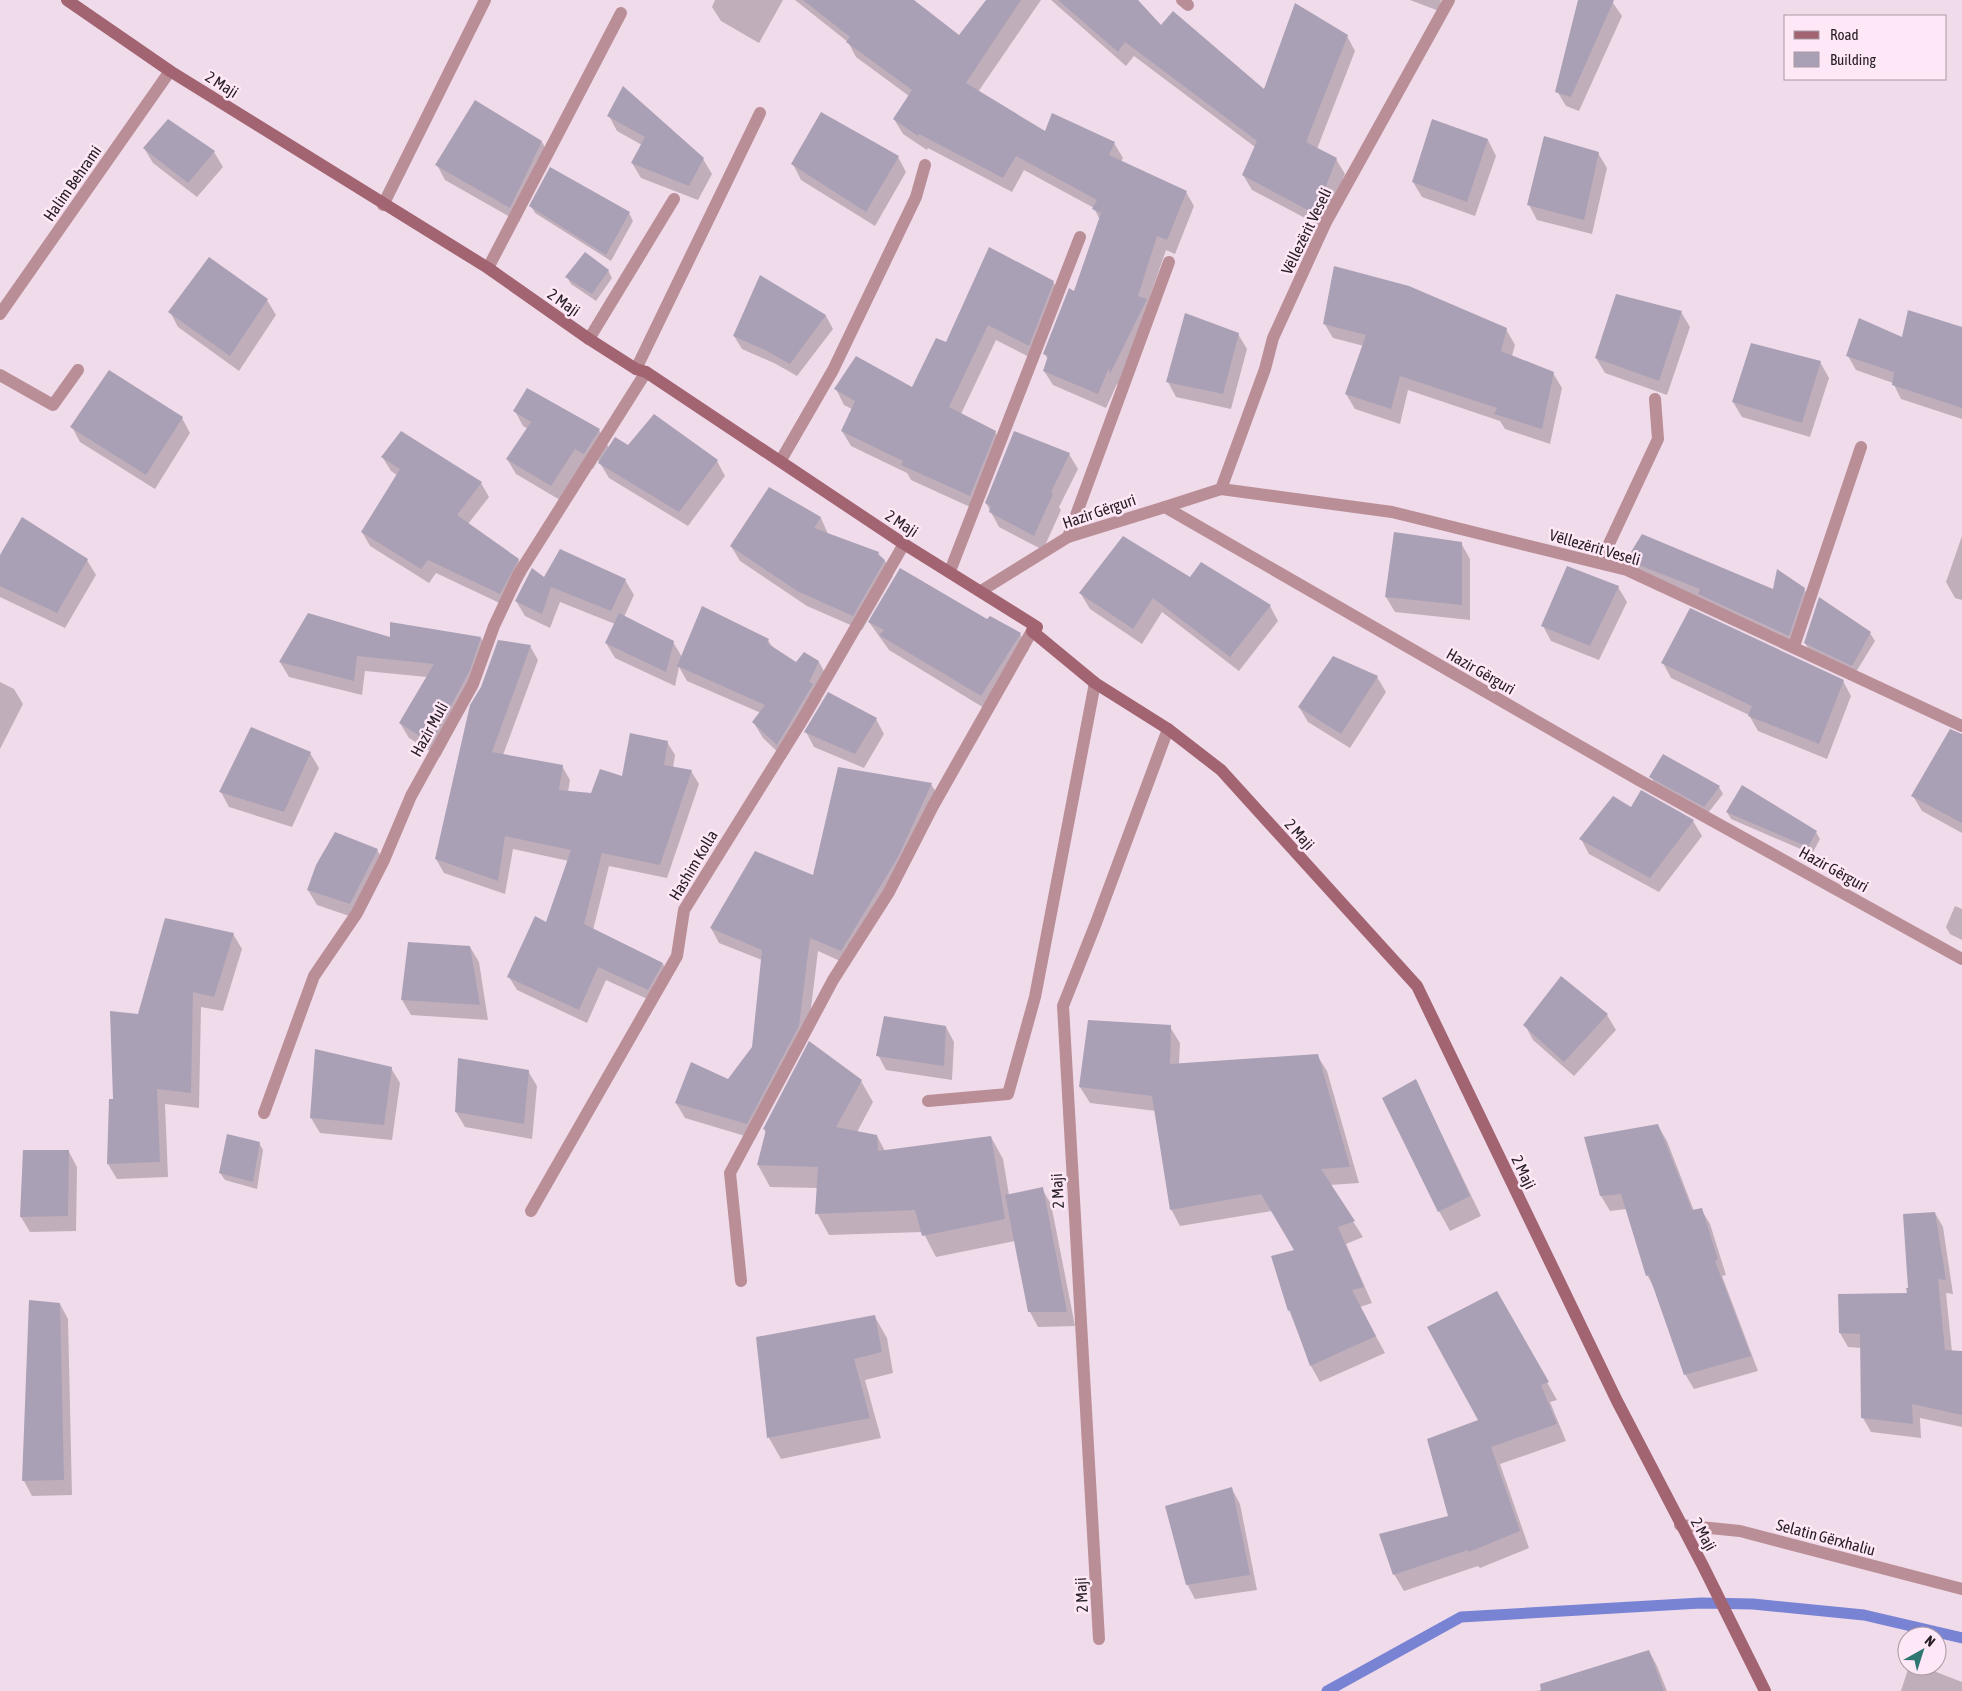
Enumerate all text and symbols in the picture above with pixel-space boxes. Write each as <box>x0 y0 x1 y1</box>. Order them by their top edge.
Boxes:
legend <box>1784 15 1947 80</box>
text: Road <box>1830 26 1859 43</box>
text: Building <box>1830 51 1876 68</box>
street label: 2 Maji <box>202 67 242 102</box>
street label: Halim Behrami <box>39 142 105 224</box>
street label: Vëllezërit Veseli <box>1277 185 1335 277</box>
street label: 2 Maji <box>544 285 584 320</box>
street label: Hazir Gërguri <box>1060 490 1138 533</box>
street label: 2 Maji <box>882 506 922 541</box>
street label: Vëllezërit Veseli <box>1547 525 1643 569</box>
street label: Hazir Gërguri <box>1443 644 1518 699</box>
street label: Hazir Muli <box>407 699 451 759</box>
street label: 2 Maji <box>1281 815 1318 854</box>
street label: Hashim Kolla <box>665 827 721 903</box>
street label: Hazir Gërguri <box>1796 843 1872 896</box>
street label: 2 Maji <box>1507 1152 1540 1192</box>
street label: 2 Maji <box>1047 1173 1068 1209</box>
street label: 2 Maji <box>1687 1514 1720 1554</box>
street label: Selatin Gërxhaliu <box>1775 1515 1877 1559</box>
street label: 2 Maji <box>1071 1577 1092 1613</box>
north arrow <box>1897 1626 1947 1676</box>
text: N <box>1922 1632 1938 1650</box>

